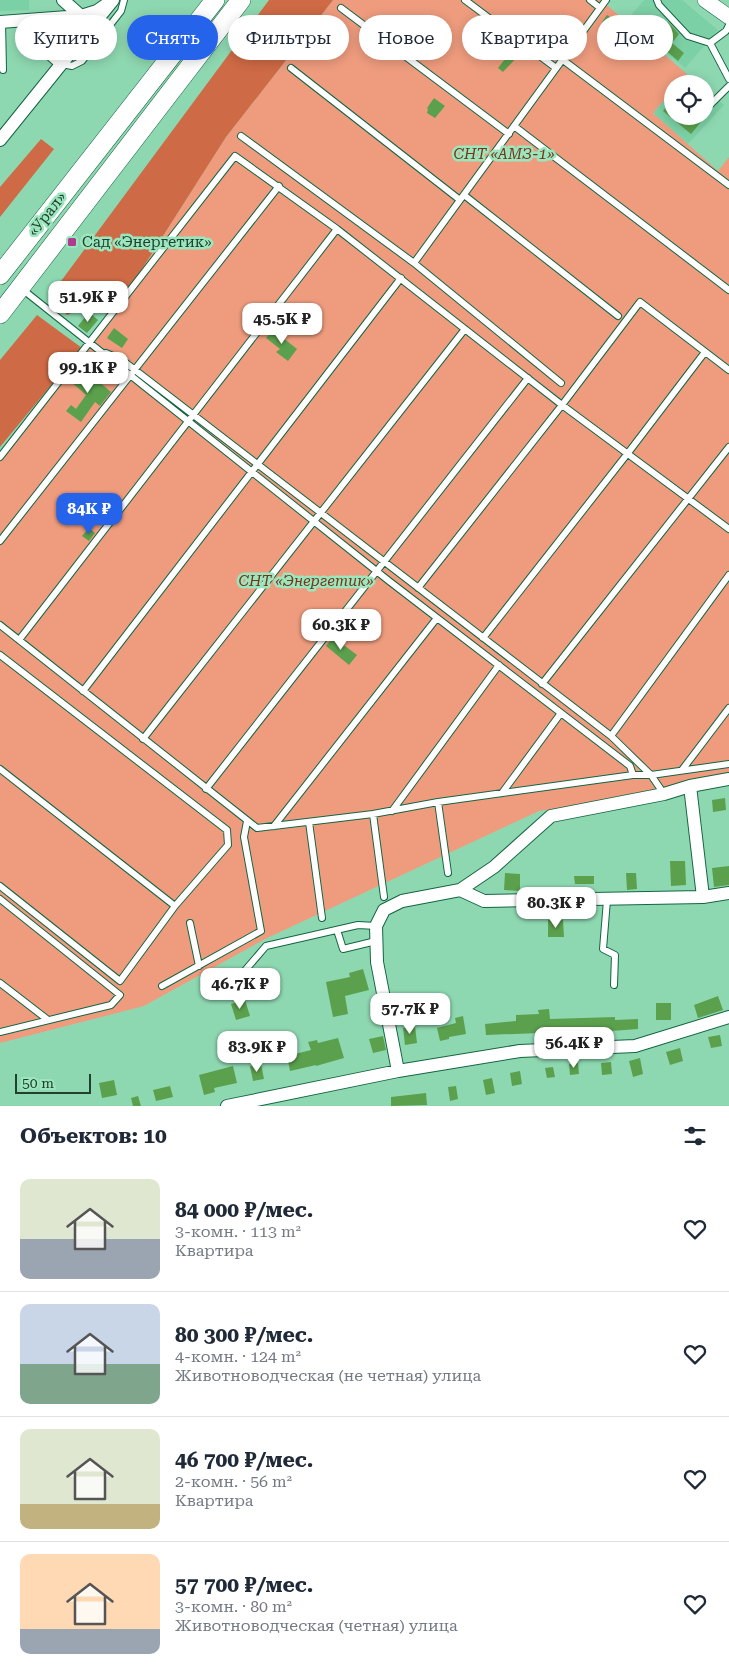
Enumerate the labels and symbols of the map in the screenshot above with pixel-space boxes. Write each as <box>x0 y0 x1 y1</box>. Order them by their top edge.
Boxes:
park label: СНТ «АМЗ-1» <box>454 145 554 163</box>
street label: «Урал» <box>24 188 70 240</box>
place label: Сад «Энергетик» <box>82 233 212 251</box>
marker: Сад «Энергетик» <box>66 236 78 248</box>
pin: 51.9K ₽ <box>42 280 134 323</box>
pin: 45.5K ₽ <box>236 302 328 345</box>
pin: 99.1K ₽ <box>42 352 134 394</box>
pin: 84K ₽ <box>54 492 124 535</box>
park label: СНТ «Энергетик» <box>239 572 373 590</box>
pin: 60.3K ₽ <box>295 608 387 651</box>
pin: 80.3K ₽ <box>510 886 602 929</box>
pin: 46.7K ₽ <box>194 968 286 1010</box>
pin: 57.7K ₽ <box>364 992 456 1035</box>
pin: 56.4K ₽ <box>528 1026 620 1069</box>
pin: 83.9K ₽ <box>211 1030 303 1073</box>
scale bar <box>15 1071 91 1094</box>

